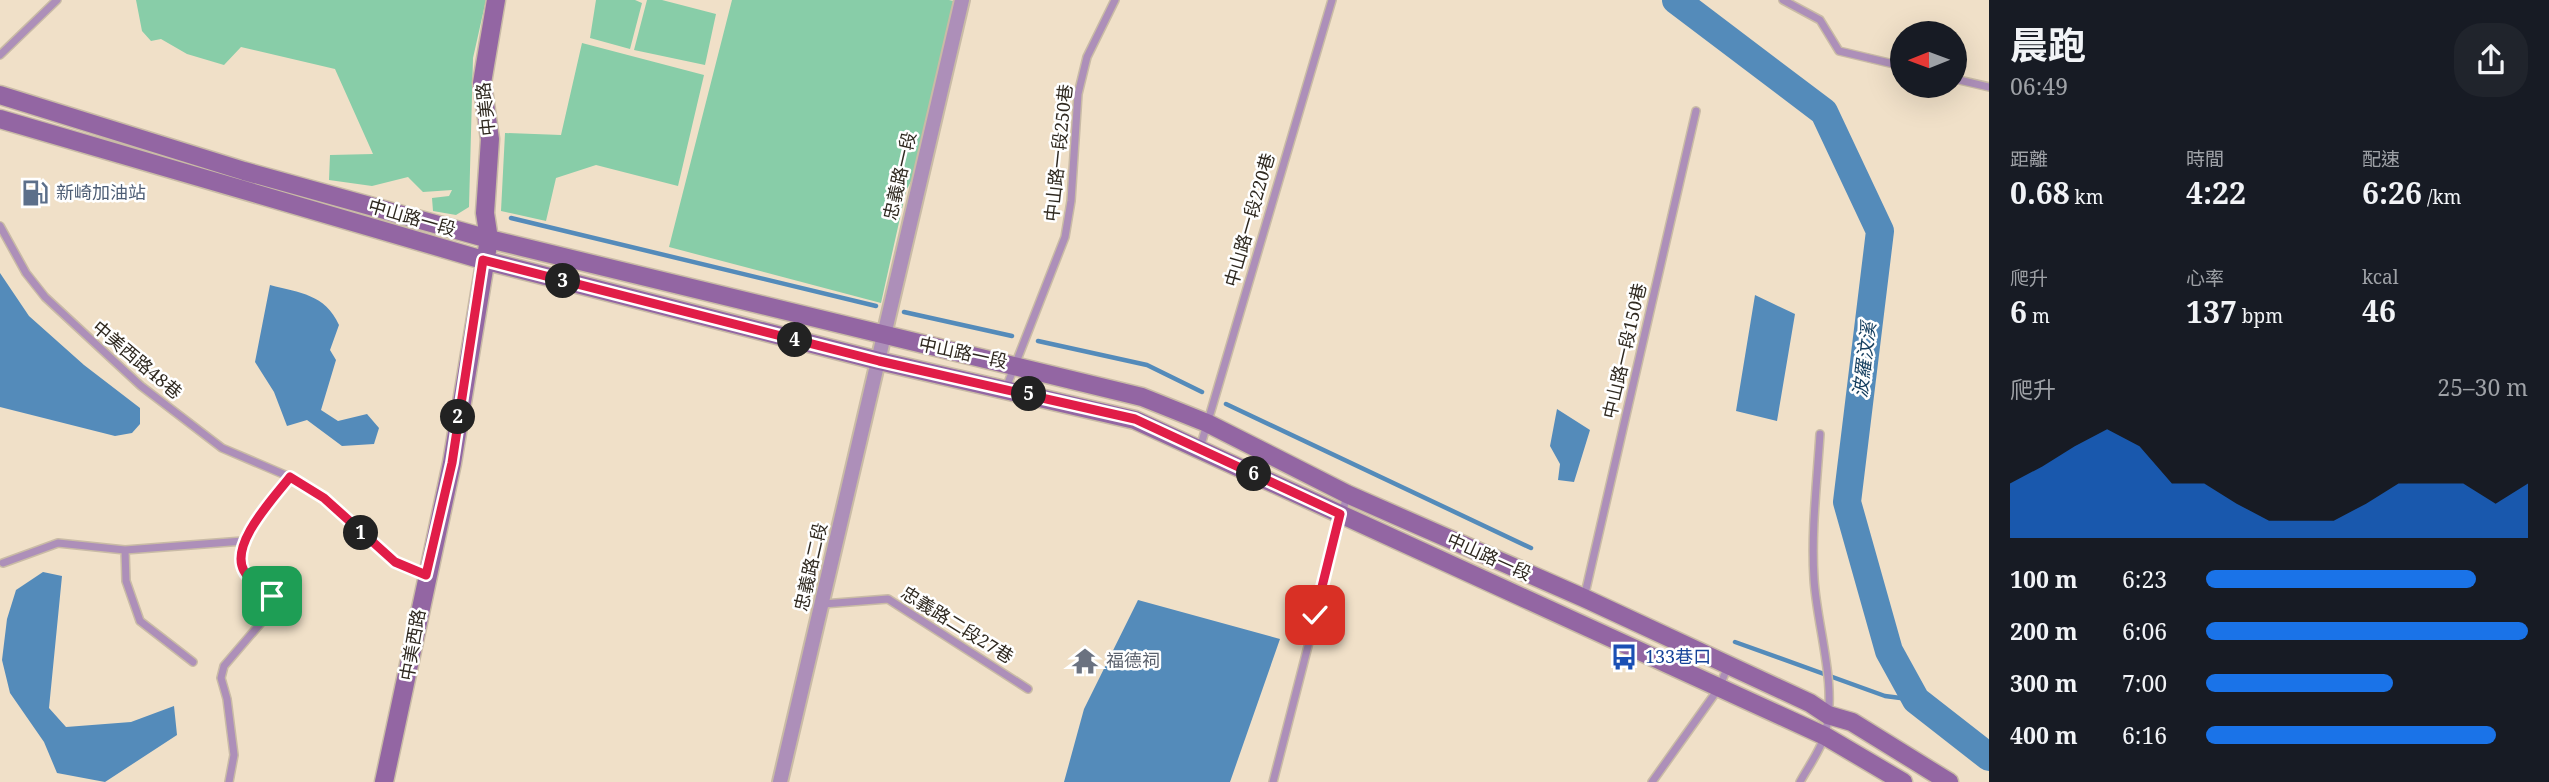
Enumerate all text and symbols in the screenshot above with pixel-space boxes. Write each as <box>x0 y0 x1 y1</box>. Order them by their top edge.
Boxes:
text: 晨跑 <box>2010 18 2086 70</box>
north arrow <box>1890 21 1967 98</box>
map controls <box>1890 21 1967 98</box>
button: share <box>2454 23 2528 97</box>
text: 06:49 <box>2010 70 2068 102</box>
street label: 中美路 <box>470 81 500 137</box>
street label: 中山路一段250巷 <box>1039 83 1077 223</box>
street label: 忠義路一段 <box>877 129 921 222</box>
text: 距離 <box>2010 146 2048 172</box>
text: 時間 <box>2186 146 2224 172</box>
text: 配速 <box>2362 146 2400 172</box>
street label: 中山路一段220巷 <box>1218 150 1280 289</box>
text: 0.68 <box>2010 172 2070 213</box>
text: 4:22 <box>2186 172 2246 213</box>
text: 6:26 <box>2362 172 2422 213</box>
fuel station icon: 新崎加油站 <box>20 178 50 208</box>
place label: 新崎加油站 <box>56 180 146 204</box>
text: km <box>2070 184 2104 210</box>
text: /km <box>2422 184 2461 210</box>
street label: 中山路一段 <box>366 193 459 241</box>
pin: 3 <box>546 264 580 298</box>
text: kcal <box>2362 264 2399 290</box>
text: 爬升 <box>2010 265 2048 291</box>
text: 心率 <box>2186 265 2224 291</box>
text: 3 <box>557 267 568 293</box>
street label: 中山路一段150巷 <box>1597 281 1651 421</box>
text: 46 <box>2362 290 2396 331</box>
text: 6 <box>2010 291 2027 332</box>
text: 137 <box>2186 291 2237 332</box>
text: m <box>2027 303 2050 329</box>
text: bpm <box>2237 303 2283 329</box>
street label: 中美西路48巷 <box>88 315 188 404</box>
water label: 波羅汶溪 <box>1846 318 1882 399</box>
pin: 4 <box>778 322 812 358</box>
text: 4 <box>789 326 800 352</box>
street label: 中山路一段 <box>917 331 1010 373</box>
text: 25–30 m <box>2437 371 2528 403</box>
text: 爬升 <box>2010 373 2056 405</box>
pin: 5 <box>1012 376 1046 412</box>
text: 5 <box>1023 380 1034 406</box>
pin: 2 <box>440 400 476 434</box>
text: 2 <box>452 403 463 429</box>
pin: 6 <box>1236 456 1272 491</box>
text: 6 <box>1248 460 1259 486</box>
pin: 1 <box>344 516 378 550</box>
text: 1 <box>355 519 366 545</box>
street label: 忠義路二段 <box>788 520 832 613</box>
street label: 中山路一段 <box>1443 527 1535 585</box>
text: 100 m <box>2010 563 2078 595</box>
text: 6:23 <box>2122 563 2167 595</box>
pin <box>242 566 302 626</box>
icon: arrive <box>253 577 291 615</box>
street label: 忠義路二段27巷 <box>897 580 1018 668</box>
pin <box>1285 585 1345 645</box>
icon: check <box>1296 596 1334 634</box>
street label: 中美西路 <box>394 607 430 682</box>
text: 200 m <box>2010 615 2078 647</box>
text: 6:06 <box>2122 615 2167 647</box>
bus stop icon: 133巷口 <box>1609 642 1639 672</box>
place label: 133巷口 <box>1645 644 1711 668</box>
temple icon: 福德祠 <box>1070 646 1100 676</box>
place label: 福德祠 <box>1106 648 1160 672</box>
text: 300 m <box>2010 667 2078 699</box>
text: 7:00 <box>2122 667 2167 699</box>
text: 400 m <box>2010 719 2078 751</box>
text: 6:16 <box>2122 719 2167 751</box>

